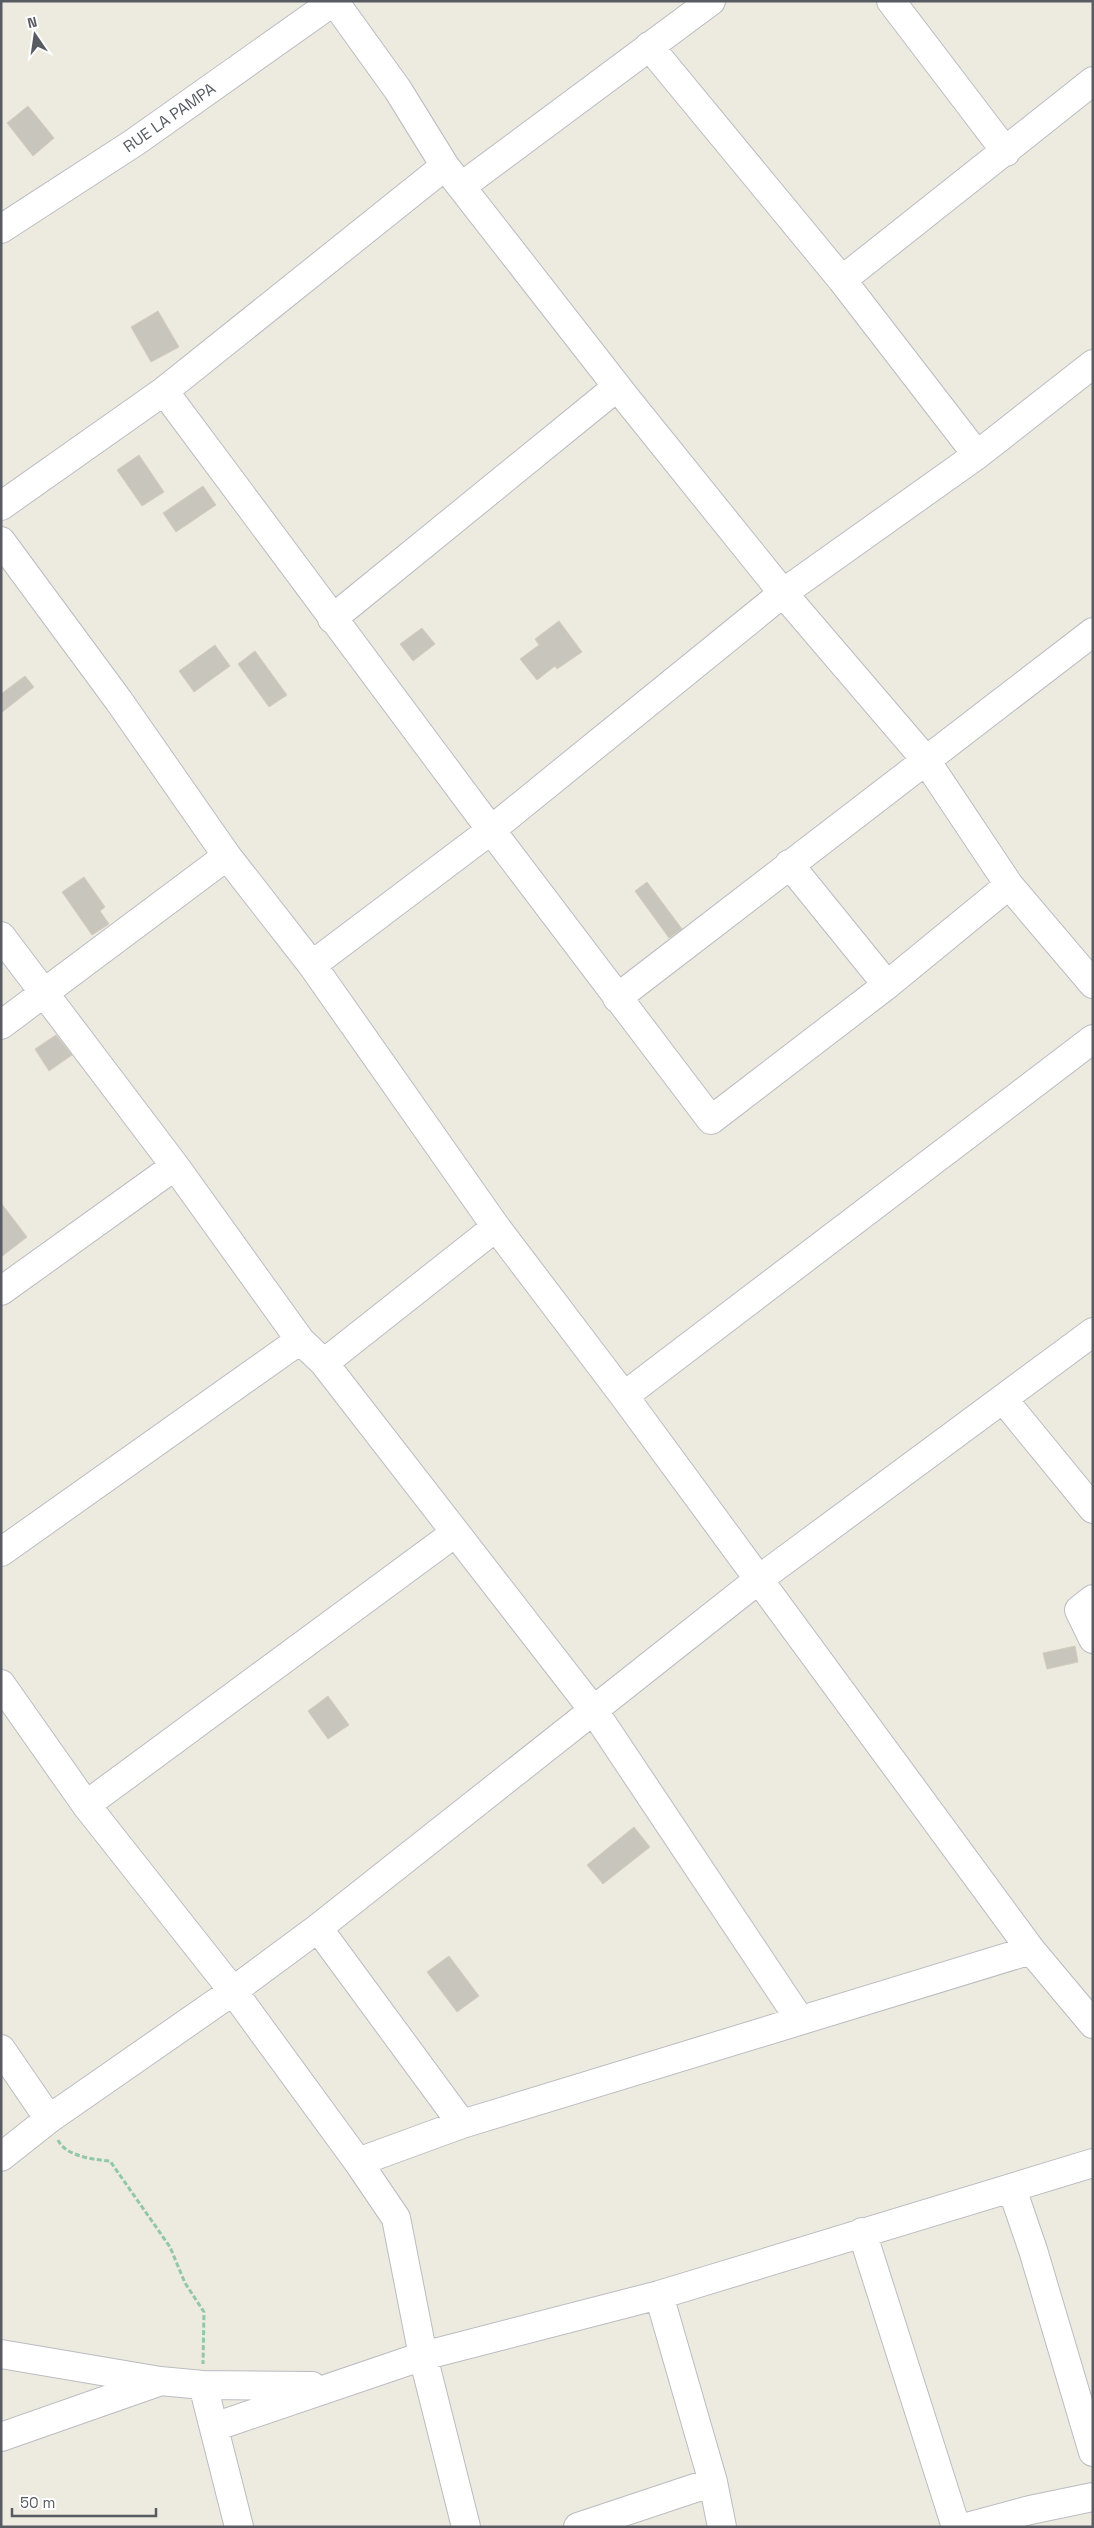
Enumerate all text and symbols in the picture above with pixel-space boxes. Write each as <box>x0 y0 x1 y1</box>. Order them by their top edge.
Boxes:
north arrow <box>10 10 60 60</box>
text: N <box>25 13 39 32</box>
street label: RUE LA PAMPA <box>119 78 220 157</box>
scale bar <box>12 2486 156 2518</box>
text: 50 m <box>20 2493 55 2512</box>

